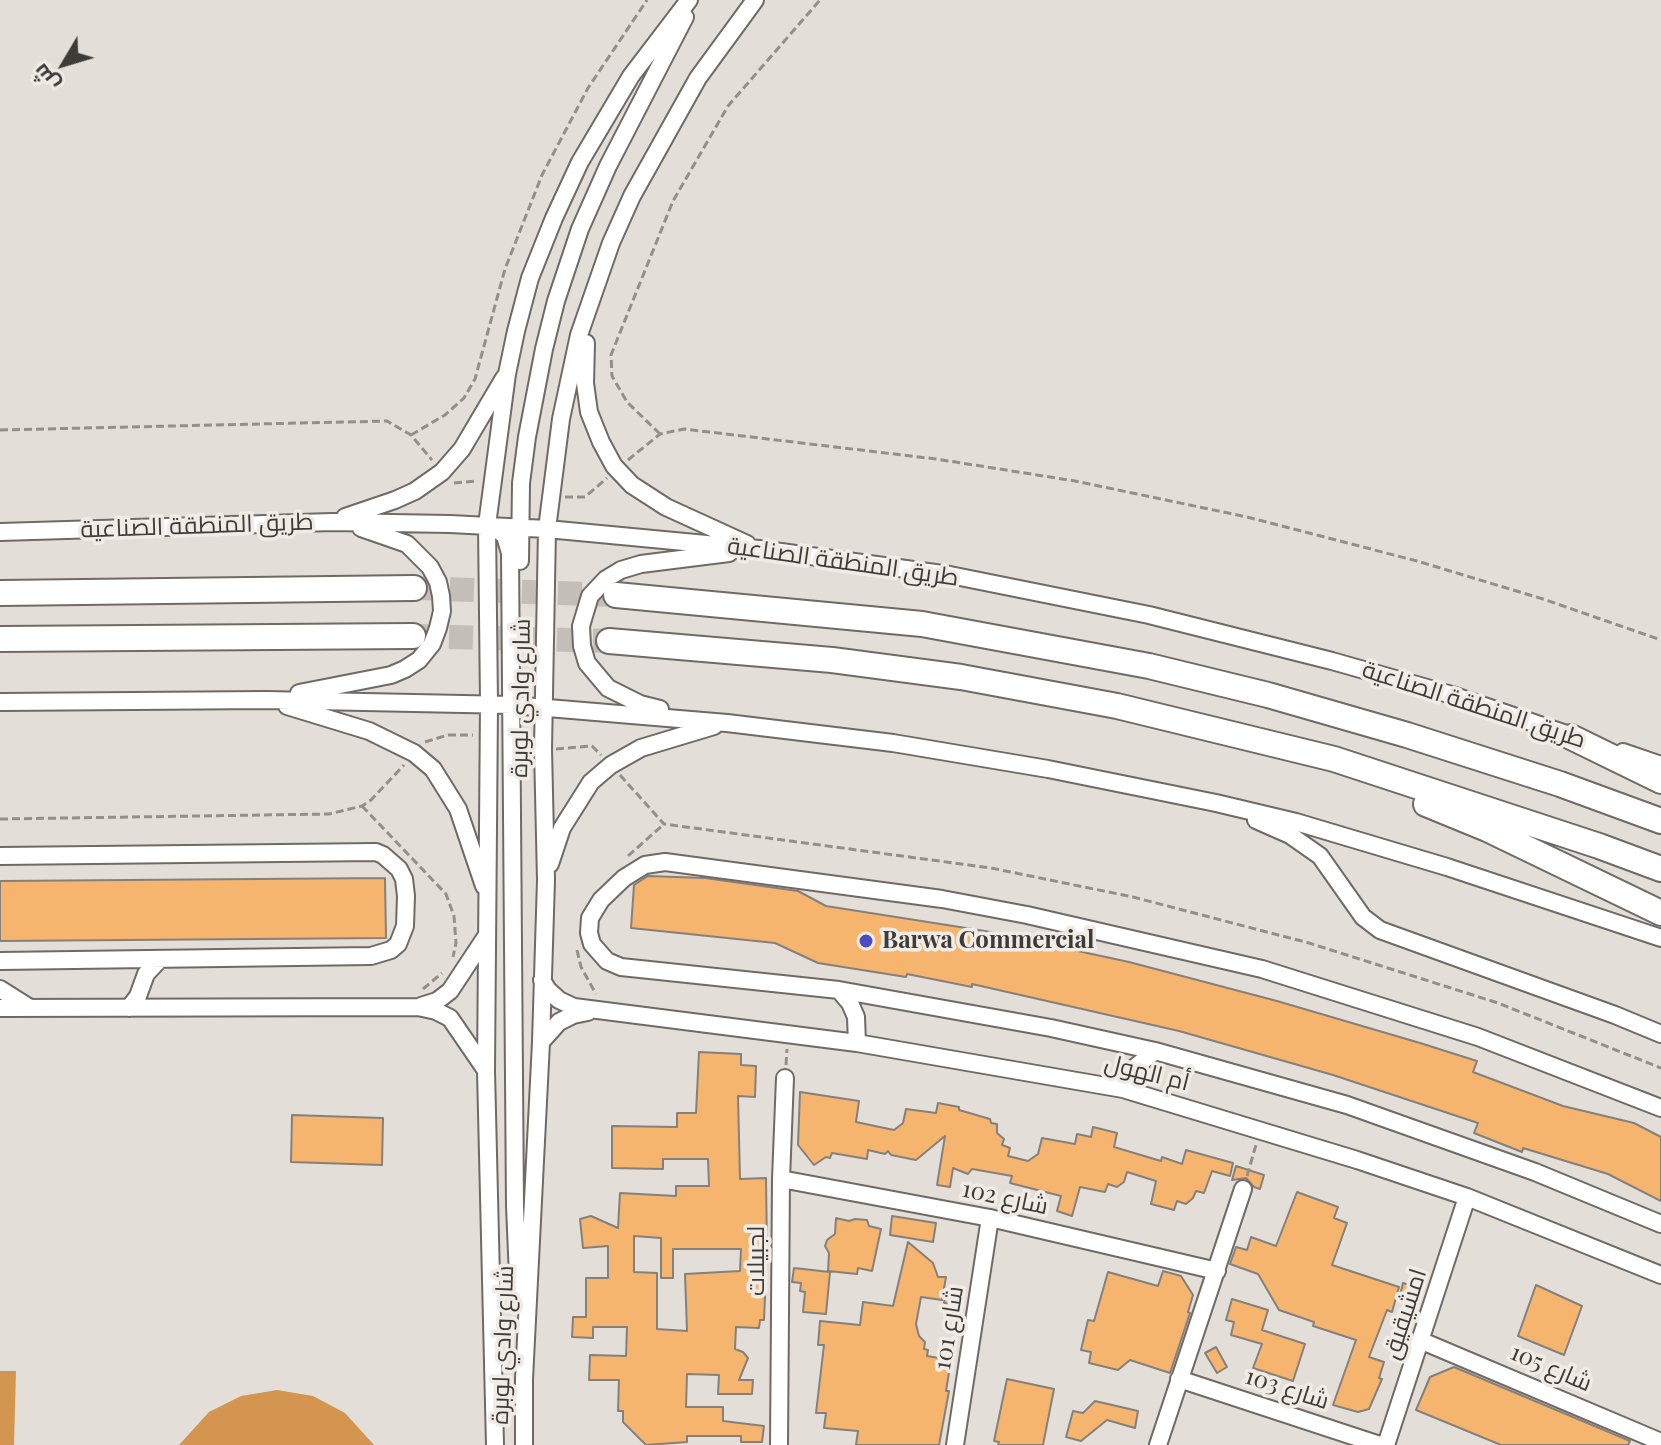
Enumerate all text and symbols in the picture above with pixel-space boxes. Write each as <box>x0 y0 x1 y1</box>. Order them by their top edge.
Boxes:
north arrow <box>24 24 104 104</box>
text: ش <box>25 58 66 99</box>
street label: طريق المنطقة الصناعية <box>80 508 314 544</box>
street label: طريق المنطقة الصناعية <box>726 532 960 592</box>
street label: شارع وادي لوبرة <box>505 618 537 778</box>
street label: طريق المنطقة الصناعية <box>1359 655 1589 755</box>
place label: Barwa Commercial <box>882 927 1095 955</box>
marker: Barwa Commercial <box>857 932 875 950</box>
street label: أم الهول <box>1102 1049 1192 1097</box>
street label: شارع 102 <box>959 1175 1051 1221</box>
street label: لجبيلات <box>743 1226 771 1296</box>
street label: شارع وادي لوبرة <box>486 1265 520 1425</box>
street label: امشيقيق <box>1377 1265 1433 1363</box>
street label: شارع 101 <box>928 1284 970 1372</box>
street label: شارع 105 <box>1506 1338 1596 1398</box>
street label: شارع 103 <box>1241 1362 1333 1416</box>

